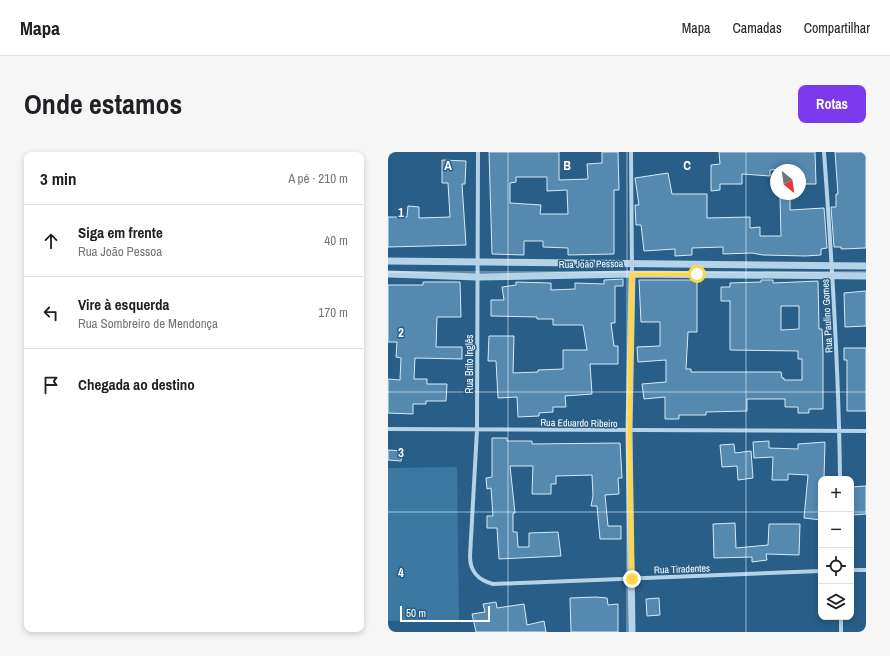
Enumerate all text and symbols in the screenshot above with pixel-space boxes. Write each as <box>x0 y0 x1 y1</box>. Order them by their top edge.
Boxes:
text: Mapa <box>20 15 60 41</box>
text: Mapa <box>682 19 711 37</box>
text: Camadas <box>733 19 782 37</box>
text: Compartilhar <box>804 19 870 37</box>
text: Onde estamos <box>24 85 182 123</box>
button: Rotas <box>798 85 866 123</box>
text: A <box>444 157 452 174</box>
text: B <box>563 157 571 174</box>
text: C <box>683 157 691 174</box>
north arrow <box>770 164 806 200</box>
text: 3 min <box>40 167 76 190</box>
text: A pé · 210 m <box>288 170 348 187</box>
text: 1 <box>398 204 404 221</box>
text: Siga em frente <box>78 222 163 243</box>
icon: ahead <box>40 230 62 252</box>
text: 40 m <box>324 232 348 249</box>
text: Rua João Pessoa <box>78 243 162 260</box>
street label: Rua João Pessoa <box>559 257 624 271</box>
route start <box>688 265 706 283</box>
street label: Rua Paulino Gomes <box>819 279 835 353</box>
text: Vire à esquerda <box>78 294 169 315</box>
icon: left <box>40 302 62 324</box>
text: 170 m <box>318 304 348 321</box>
text: Rua Sombreiro de Mendonça <box>78 315 218 332</box>
text: 2 <box>398 324 404 341</box>
street label: Rua Brito Inglês <box>463 335 476 393</box>
icon: arrive <box>40 374 62 396</box>
text: Chegada ao destino <box>78 374 195 395</box>
street label: Rua Eduardo Ribeiro <box>540 416 618 430</box>
text: 3 <box>398 444 404 461</box>
map controls <box>818 476 854 620</box>
button: + <box>818 476 854 512</box>
button: − <box>818 512 854 548</box>
button: locate <box>818 548 854 584</box>
street label: Rua Tiradentes <box>654 562 710 576</box>
text: 4 <box>398 564 404 581</box>
route end <box>623 570 641 588</box>
button: layers <box>818 584 854 620</box>
scale bar <box>400 604 490 623</box>
text: 50 m <box>406 606 426 620</box>

